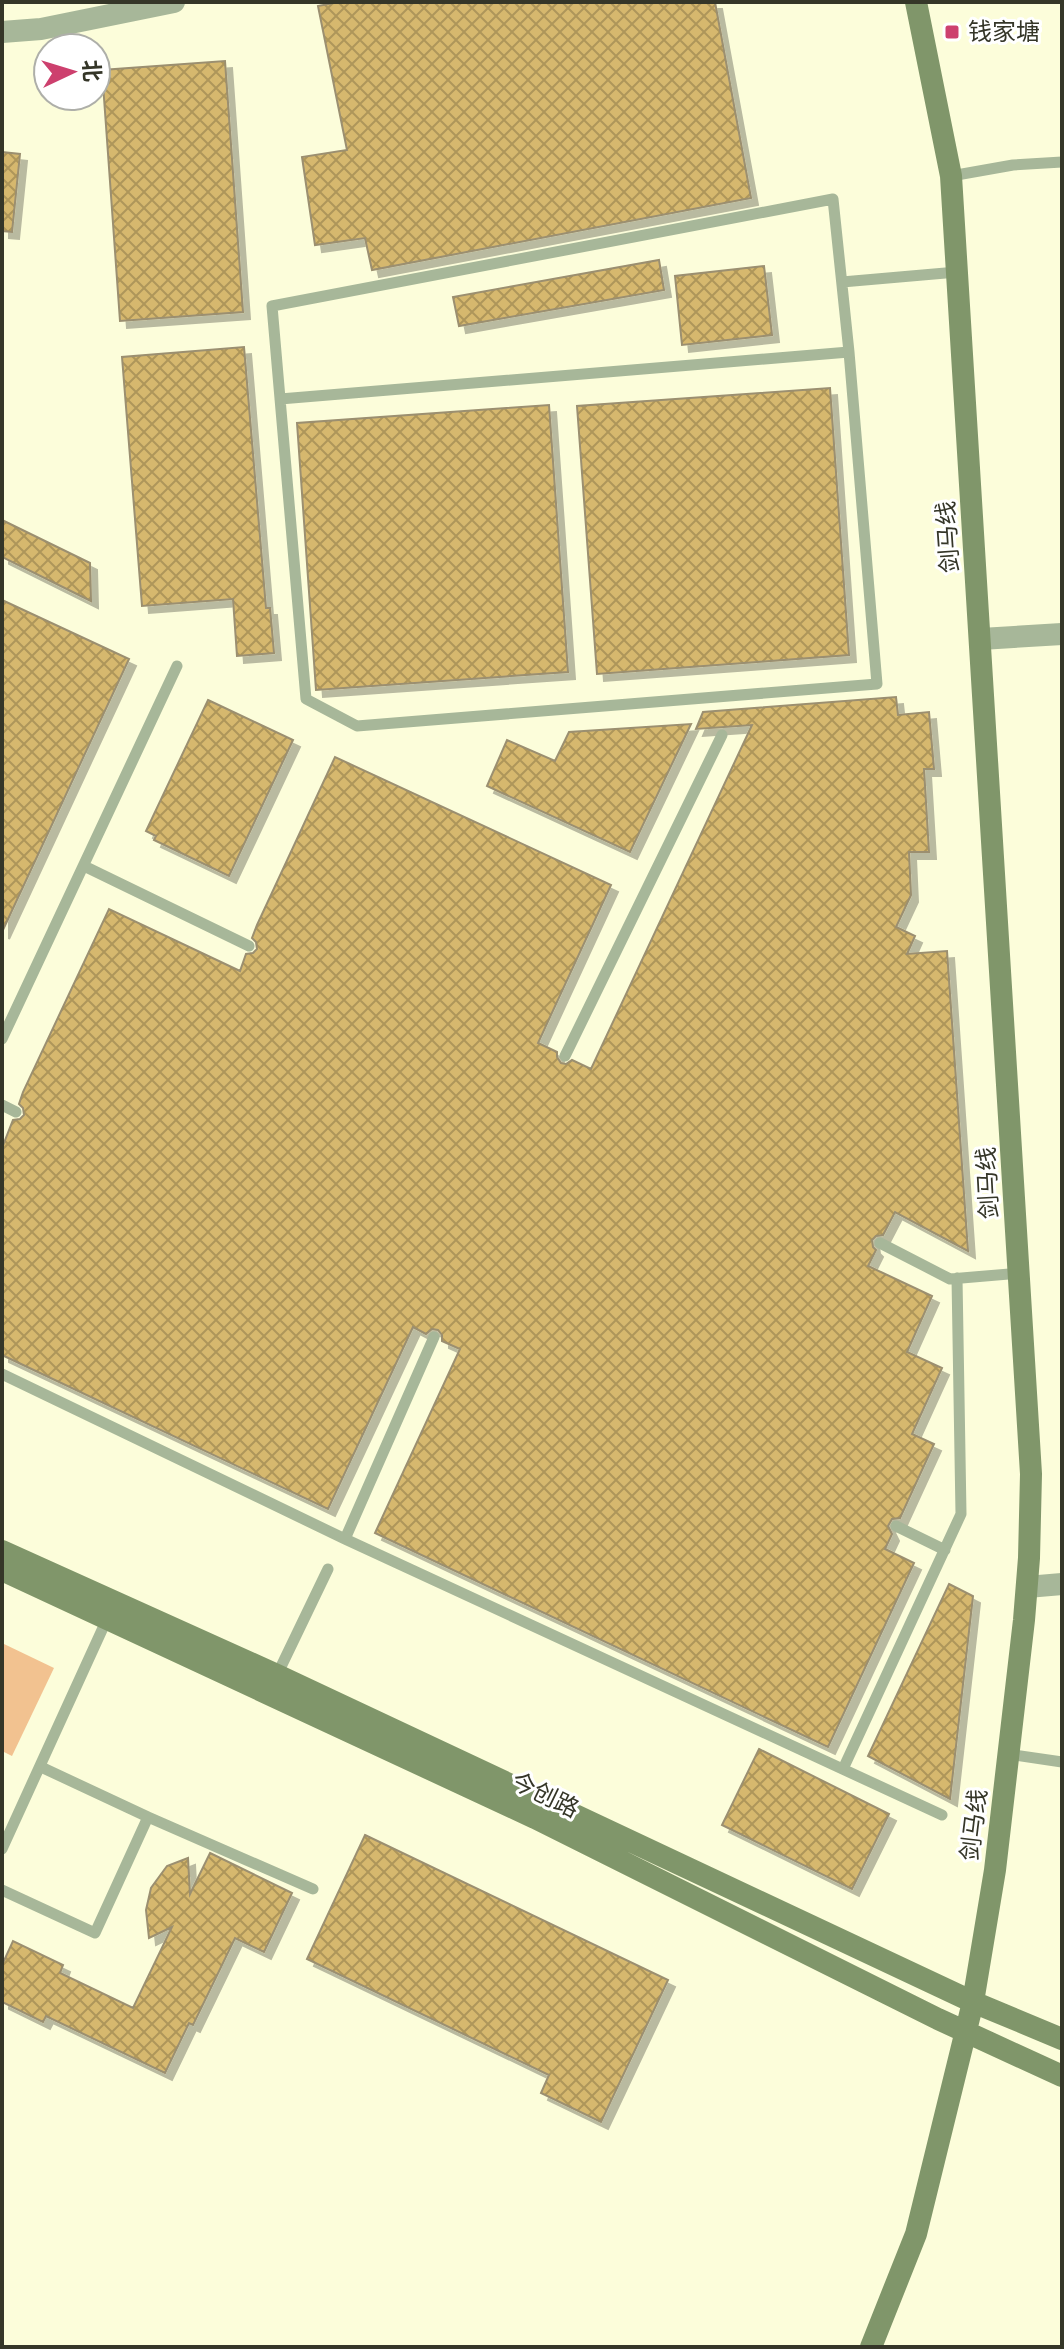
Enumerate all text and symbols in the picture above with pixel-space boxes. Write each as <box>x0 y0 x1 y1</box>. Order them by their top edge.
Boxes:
place label: 钱家塘 <box>968 18 1040 46</box>
marker: 钱家塘 <box>943 23 961 41</box>
north arrow <box>32 32 112 112</box>
text: 北 <box>78 59 105 82</box>
street label: 剑马线 <box>932 500 964 574</box>
street label: 剑马线 <box>972 1146 1004 1220</box>
street label: 今创路 <box>507 1767 583 1823</box>
street label: 剑马线 <box>956 1788 992 1862</box>

